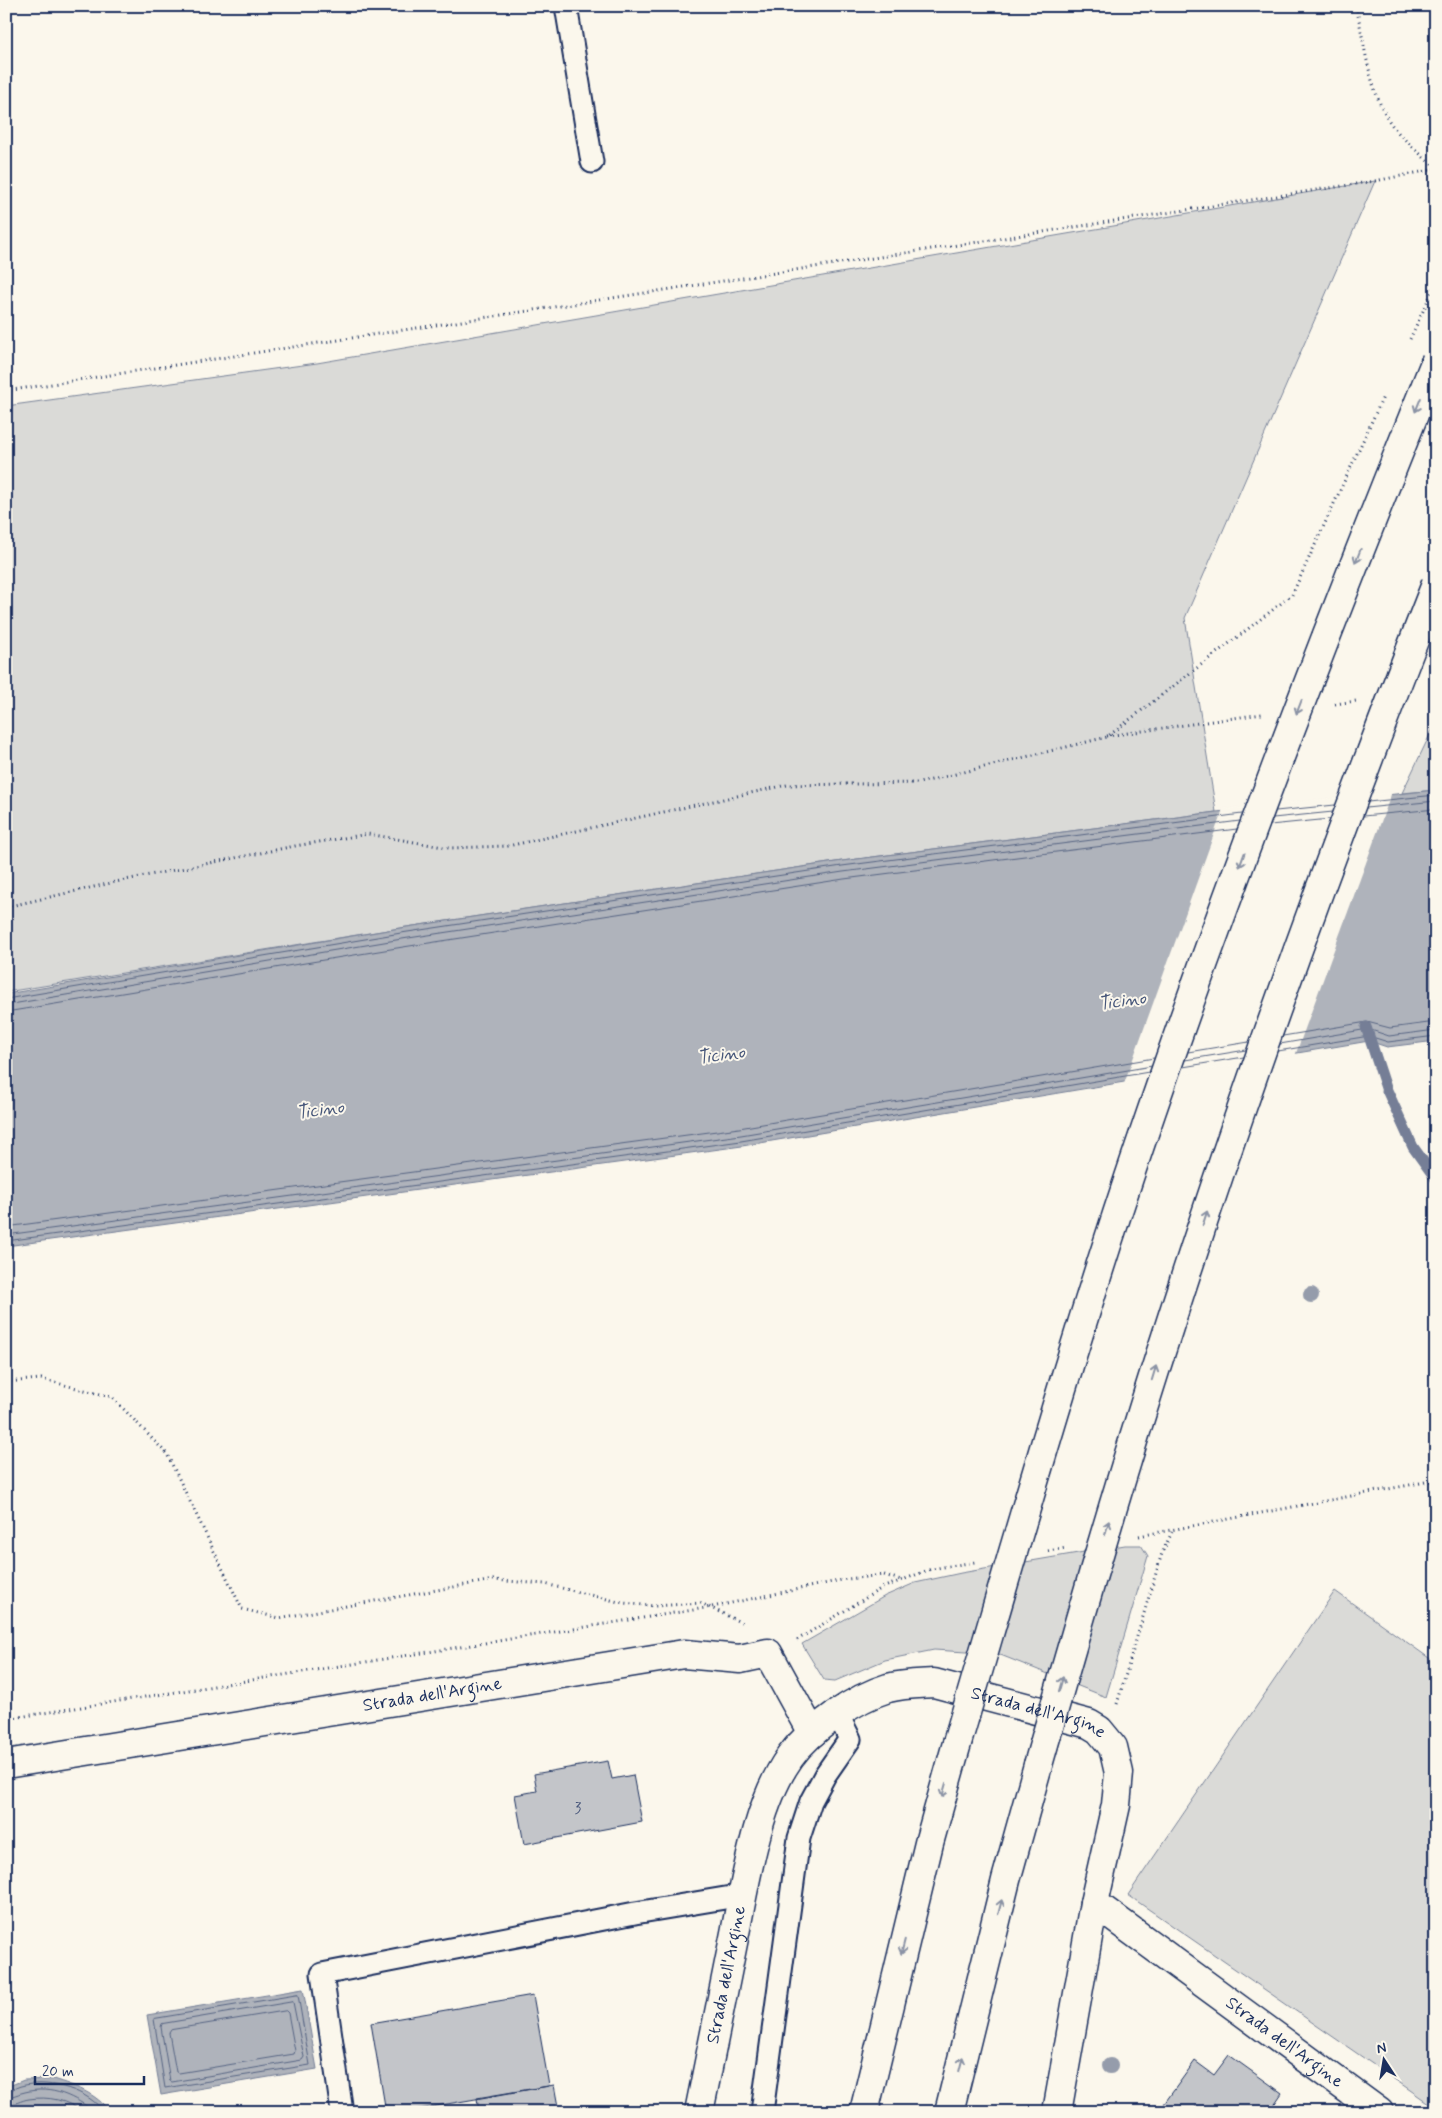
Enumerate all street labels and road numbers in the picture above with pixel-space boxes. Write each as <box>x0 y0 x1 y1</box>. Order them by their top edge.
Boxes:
street label: Strada dell'Argine <box>361 1672 504 1718</box>
street label: Strada dell'Argine <box>968 1681 1113 1743</box>
street label: Strada dell'Argine <box>701 1904 752 2046</box>
street label: Strada dell'Argine <box>1221 1991 1348 2094</box>

